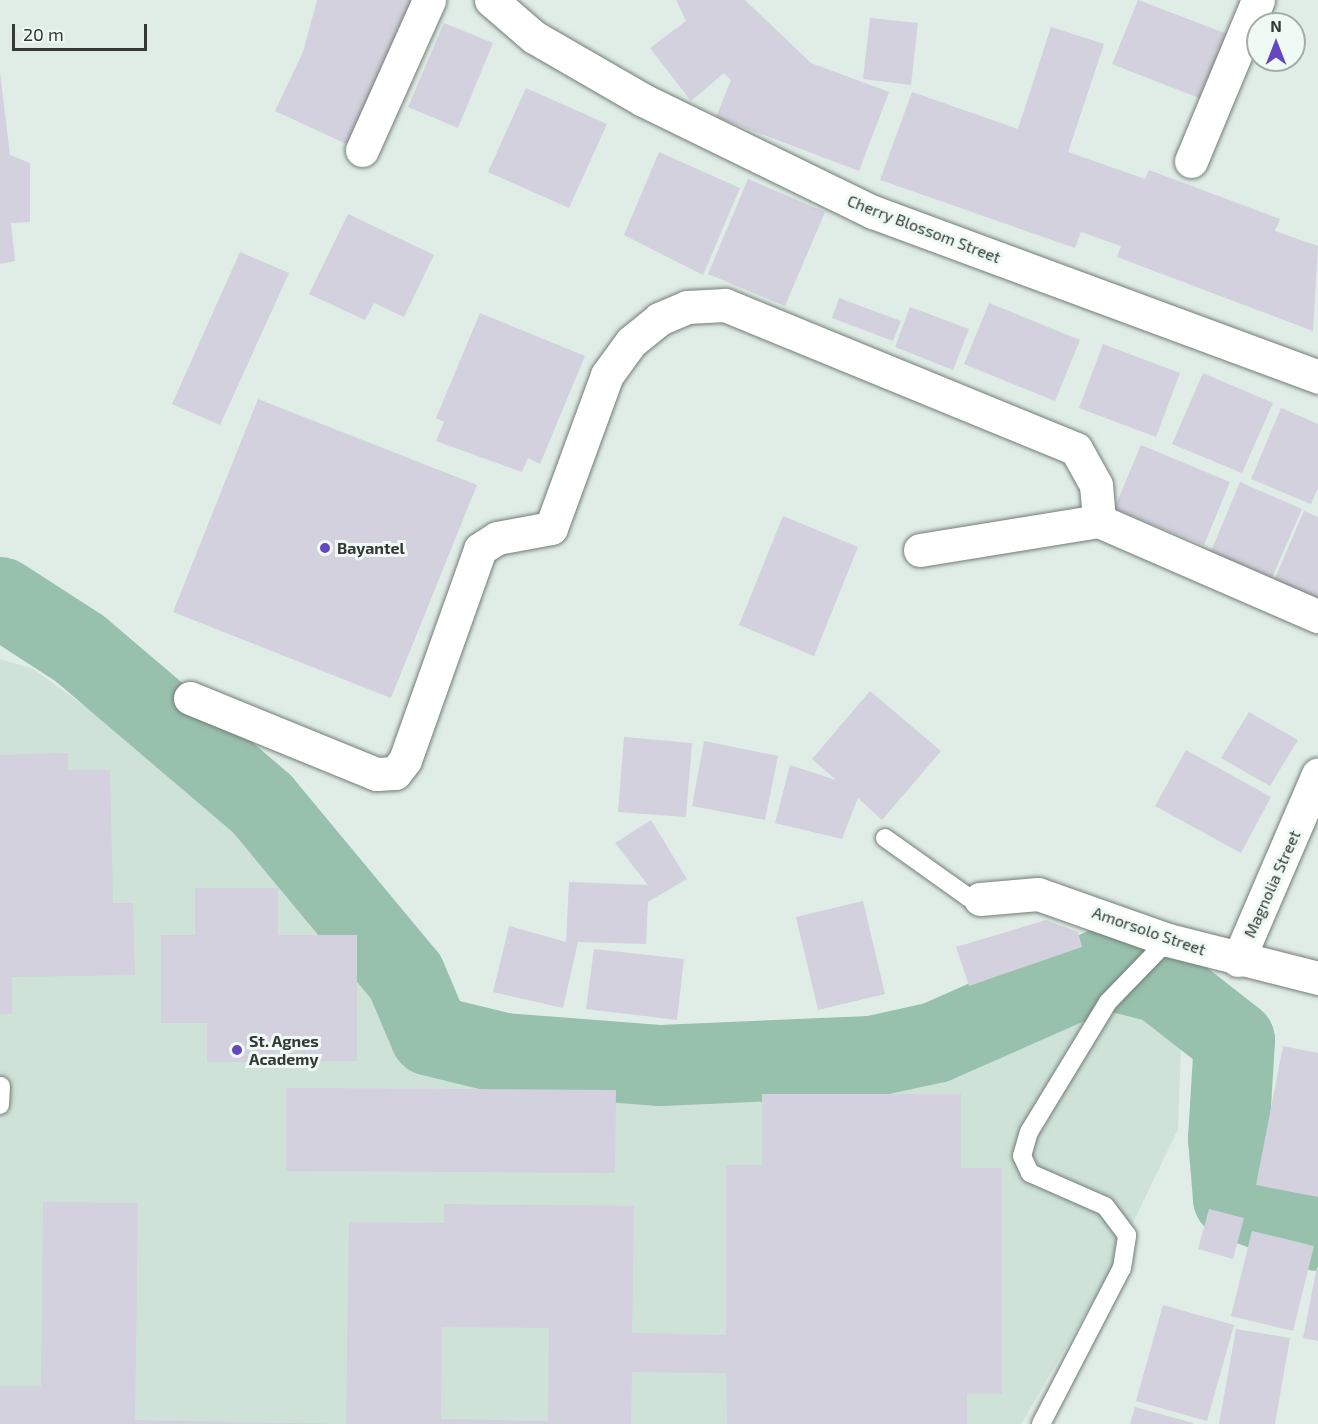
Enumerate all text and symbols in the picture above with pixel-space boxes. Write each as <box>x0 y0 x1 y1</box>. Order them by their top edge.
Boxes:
scale bar <box>15 12 150 50</box>
north arrow <box>1246 12 1306 72</box>
text: N <box>1270 16 1282 35</box>
text: 20 m <box>23 23 64 45</box>
street label: Cherry Blossom Street <box>844 191 1004 267</box>
place label: Bayantel <box>337 538 405 558</box>
marker: Bayantel <box>318 541 332 555</box>
street label: Magnolia Street <box>1240 827 1304 941</box>
street label: Amorsolo Street <box>1090 903 1208 959</box>
place label: St. Agnes Academy <box>249 1031 319 1069</box>
marker: St. Agnes Academy <box>230 1043 244 1057</box>

